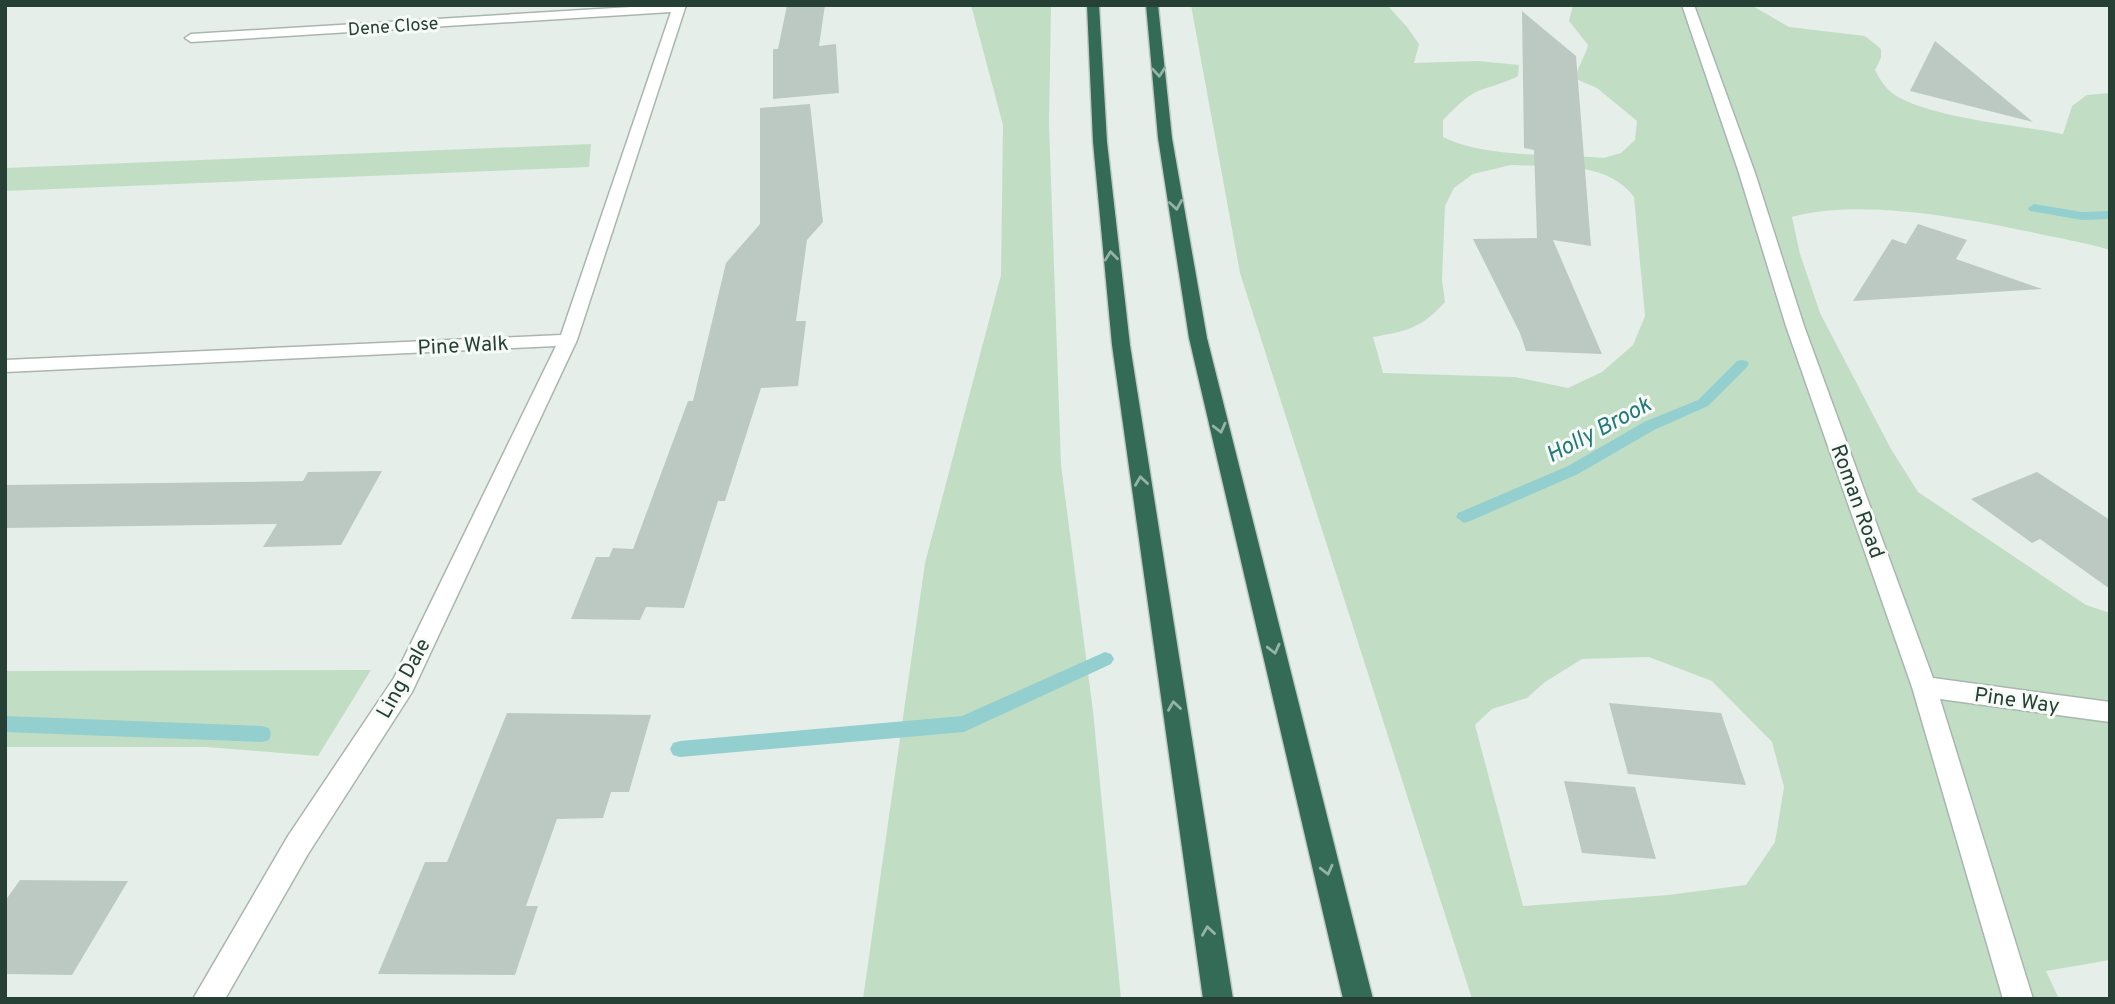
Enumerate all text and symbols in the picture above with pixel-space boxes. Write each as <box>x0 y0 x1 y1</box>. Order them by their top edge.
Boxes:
street label: Dene Close <box>347 13 439 42</box>
one-way arrow <box>1151 66 1166 77</box>
one-way arrow <box>1168 199 1183 211</box>
one-way arrow <box>1104 250 1119 261</box>
street label: Pine Walk <box>417 331 509 362</box>
water label: Holly Brook <box>1542 391 1657 471</box>
one-way arrow <box>1212 422 1226 434</box>
street label: Roman Road <box>1823 441 1890 562</box>
one-way arrow <box>1134 475 1149 487</box>
street label: Ling Dale <box>371 634 437 724</box>
one-way arrow <box>1265 643 1280 655</box>
street label: Pine Way <box>1972 682 2061 721</box>
one-way arrow <box>1167 700 1182 712</box>
one-way arrow <box>1319 864 1333 876</box>
one-way arrow <box>1200 925 1215 937</box>

